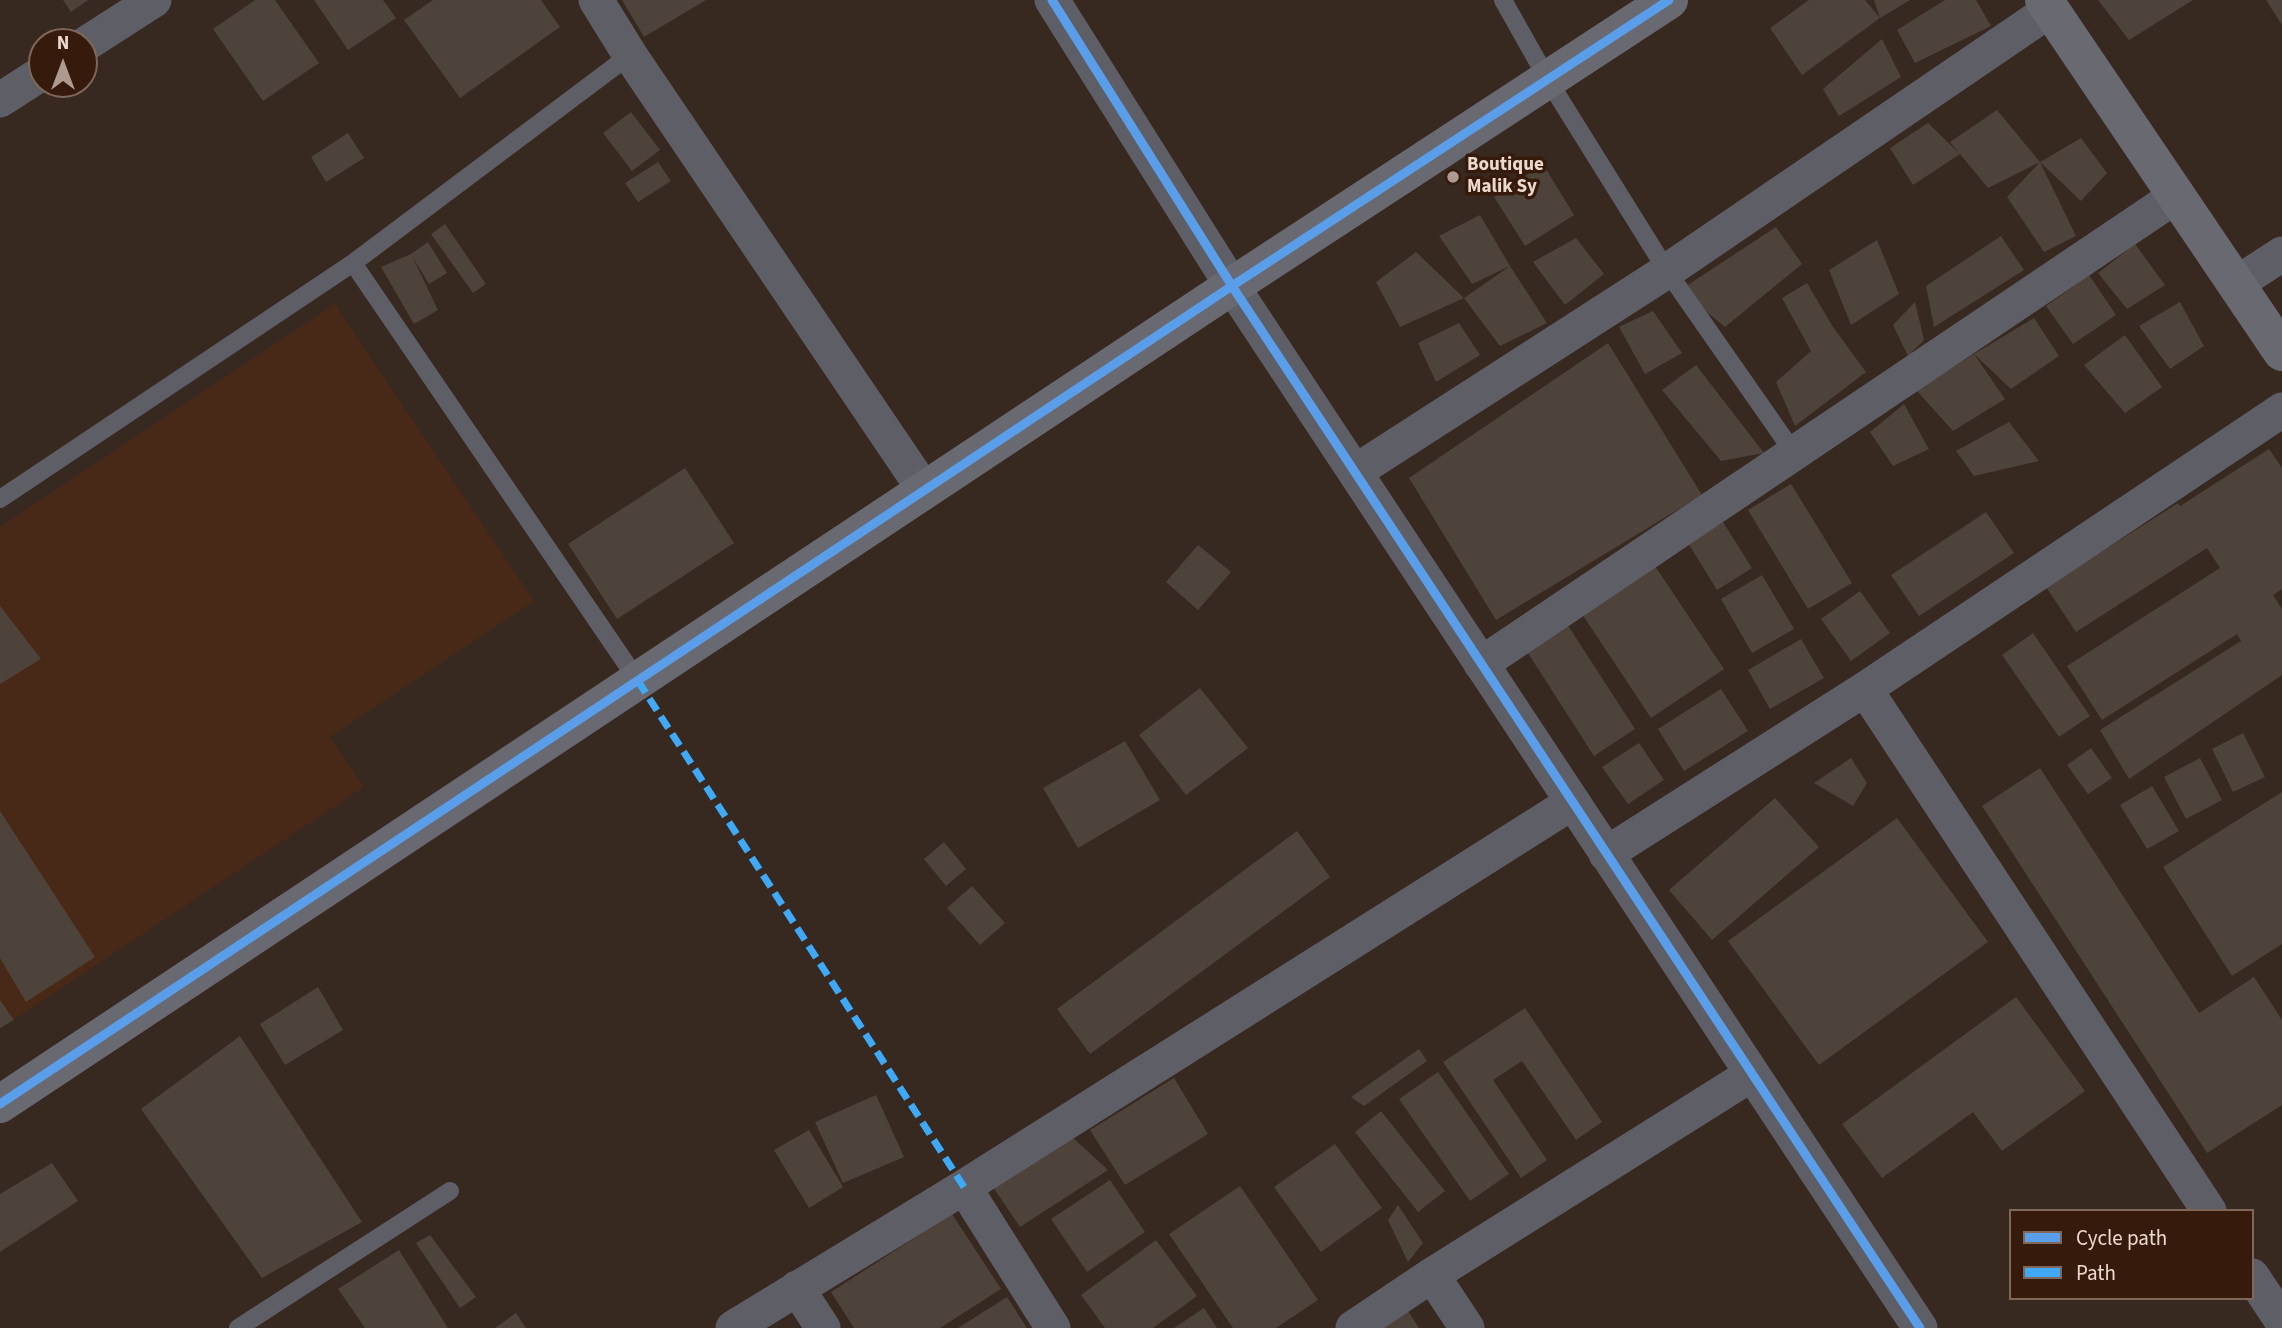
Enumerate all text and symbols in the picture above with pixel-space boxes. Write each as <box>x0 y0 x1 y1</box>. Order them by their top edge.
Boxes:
north arrow <box>28 28 98 98</box>
text: N <box>57 30 69 57</box>
place label: Boutique Malik Sy <box>1467 155 1544 199</box>
marker: Boutique Malik Sy <box>1445 169 1461 185</box>
legend <box>2009 1209 2254 1300</box>
text: Cycle path <box>2076 1223 2167 1253</box>
text: Path <box>2076 1258 2116 1288</box>

